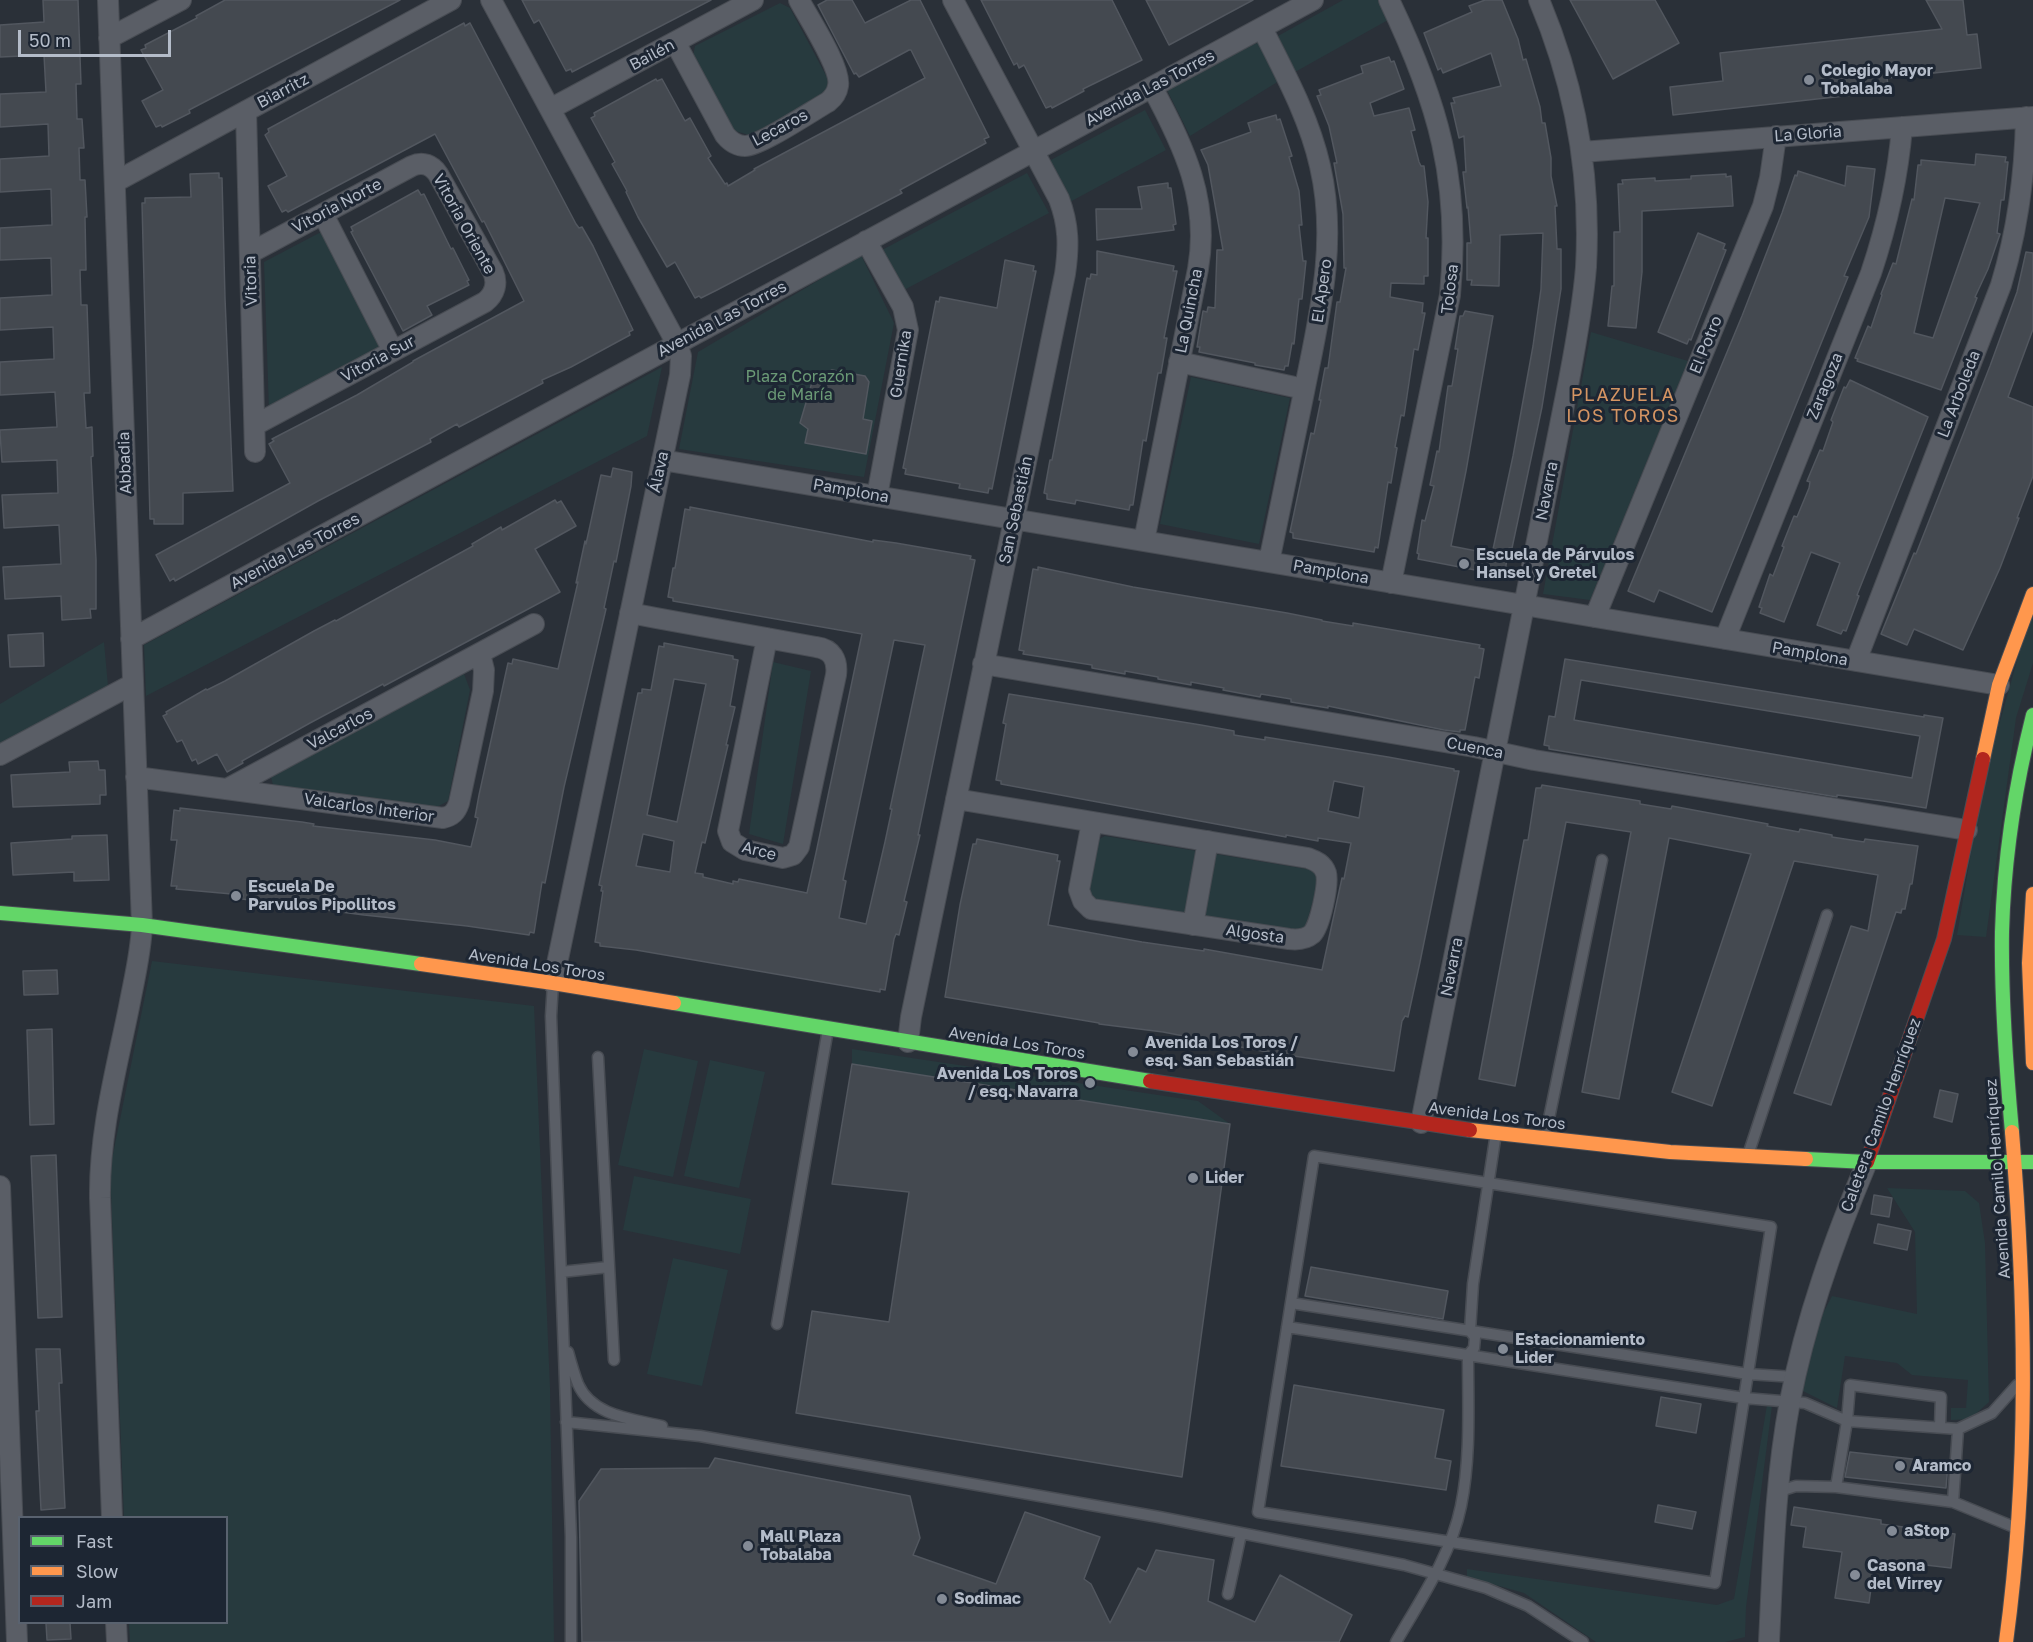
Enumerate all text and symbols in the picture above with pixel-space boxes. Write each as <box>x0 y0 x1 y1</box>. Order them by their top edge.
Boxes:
scale bar <box>21 18 174 56</box>
text: 50 m <box>29 29 71 51</box>
street label: Bailén <box>626 35 678 75</box>
street label: Avenida Las Torres <box>1082 46 1218 130</box>
place label: Colegio Mayor Tobalaba <box>1821 61 1933 99</box>
street label: Biarritz <box>254 69 312 113</box>
marker: Colegio Mayor Tobalaba <box>1802 73 1816 87</box>
street label: Lecaros <box>749 105 811 151</box>
street label: La Gloria <box>1774 122 1842 146</box>
street label: Vitoria Oriente <box>429 171 499 277</box>
street label: Vitoria Norte <box>289 174 385 238</box>
street label: Vitoria <box>241 255 261 307</box>
street label: El Apero <box>1308 258 1336 324</box>
street label: Tolosa <box>1437 263 1463 315</box>
street label: La Quincha <box>1171 267 1207 355</box>
street label: Avenida Las Torres <box>654 277 790 361</box>
street label: El Potro <box>1686 313 1726 377</box>
street label: Guernika <box>886 329 916 399</box>
street label: Vitoria Sur <box>338 332 418 386</box>
street label: La Arboleda <box>1934 348 1984 440</box>
street label: Zaragoza <box>1803 350 1847 422</box>
park label: Plaza Corazón de María <box>745 367 855 405</box>
district label: PLAZUELA LOS TOROS <box>1566 384 1680 426</box>
street label: Abbadia <box>114 431 136 495</box>
street label: Álava <box>645 450 673 494</box>
street label: San Sebastián <box>995 454 1037 566</box>
street label: Navarra <box>1532 460 1562 522</box>
street label: Pamplona <box>812 475 890 507</box>
street label: Avenida Las Torres <box>227 509 363 593</box>
place label: Escuela de Párvulos Hansel y Gretel <box>1476 545 1634 583</box>
street label: Pamplona <box>1292 556 1370 588</box>
marker: Escuela de Párvulos Hansel y Gretel <box>1457 557 1471 571</box>
street label: Pamplona <box>1771 638 1849 670</box>
street label: Valcarlos <box>304 704 376 754</box>
street label: Cuenca <box>1445 733 1505 763</box>
street label: Valcarlos Interior <box>303 789 435 827</box>
street label: Arce <box>740 837 778 865</box>
place label: Escuela De Parvulos Pipollitos <box>248 877 396 915</box>
marker: Escuela De Parvulos Pipollitos <box>229 889 243 903</box>
street label: Algosta <box>1225 920 1285 948</box>
street label: Navarra <box>1437 936 1467 998</box>
street label: Avenida Los Toros <box>467 945 607 985</box>
street label: Caletera Camilo Henríquez <box>1837 1016 1925 1214</box>
street label: Avenida Los Toros <box>947 1023 1087 1063</box>
place label: Avenida Los Toros / esq. San Sebastián <box>1145 1033 1298 1071</box>
marker: Avenida Los Toros / esq. San Sebastián <box>1126 1045 1140 1059</box>
place label: Avenida Los Toros / esq. Navarra <box>937 1064 1078 1102</box>
marker: Avenida Los Toros / esq. Navarra <box>1083 1076 1097 1090</box>
street label: Avenida Camilo Henríquez <box>1981 1078 2015 1280</box>
street label: Avenida Los Toros <box>1427 1098 1567 1134</box>
place label: Lider <box>1205 1168 1244 1188</box>
marker: Lider <box>1186 1171 1200 1185</box>
place label: Estacionamiento Lider <box>1515 1330 1645 1368</box>
marker: Estacionamiento Lider <box>1496 1342 1510 1356</box>
place label: Aramco <box>1912 1456 1971 1476</box>
marker: Aramco <box>1893 1459 1907 1473</box>
legend <box>18 1516 228 1624</box>
place label: aStop <box>1904 1521 1950 1541</box>
marker: aStop <box>1885 1524 1899 1538</box>
place label: Mall Plaza Tobalaba <box>760 1527 841 1565</box>
text: Fast <box>76 1530 113 1552</box>
marker: Mall Plaza Tobalaba <box>741 1539 755 1553</box>
place label: Casona del Virrey <box>1867 1556 1942 1594</box>
text: Slow <box>76 1560 118 1582</box>
marker: Casona del Virrey <box>1848 1568 1862 1582</box>
place label: Sodimac <box>954 1589 1021 1609</box>
text: Jam <box>76 1590 112 1612</box>
marker: Sodimac <box>935 1592 949 1606</box>

